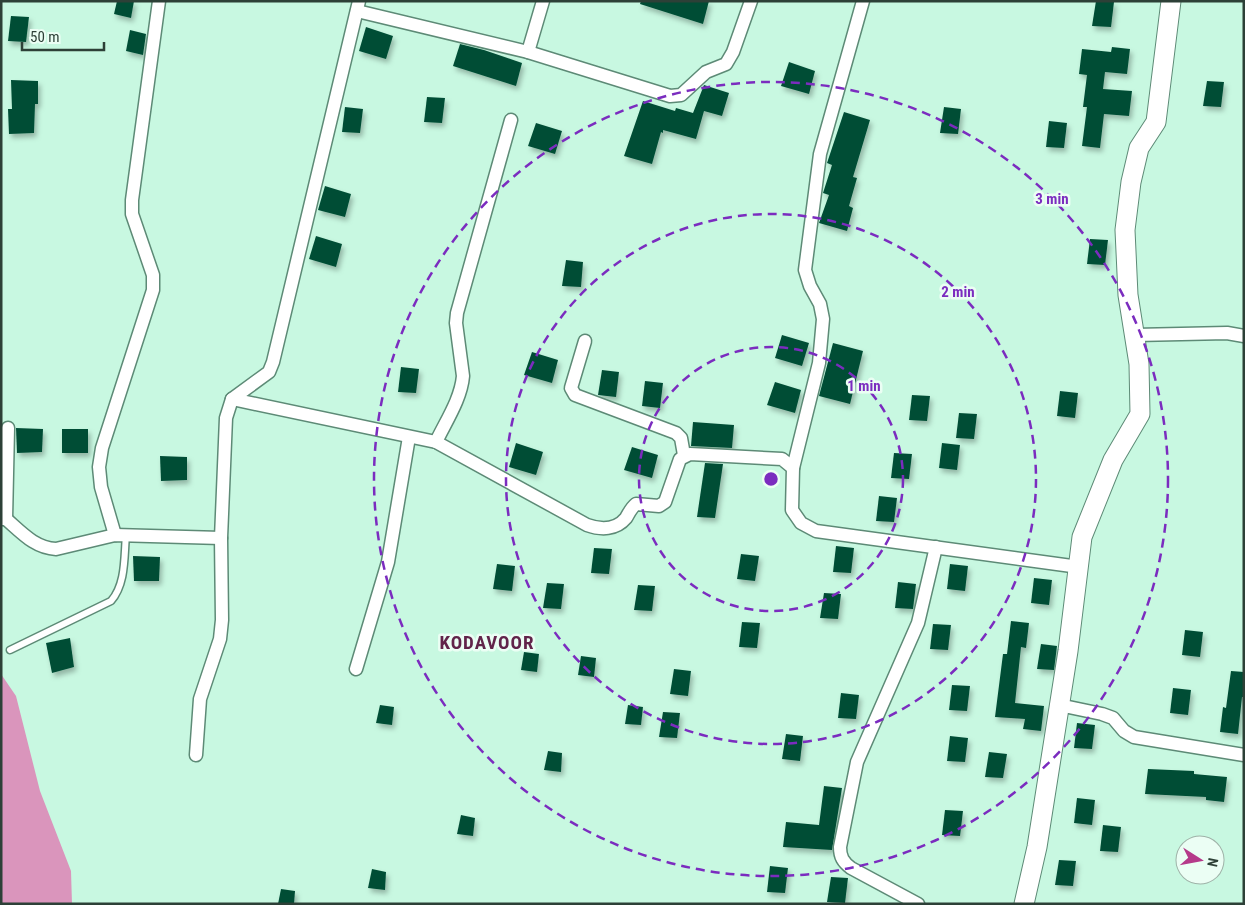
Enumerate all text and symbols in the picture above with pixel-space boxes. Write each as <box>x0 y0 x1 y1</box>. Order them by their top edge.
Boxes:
scale bar <box>22 20 105 52</box>
text: 50 m <box>30 28 60 46</box>
text: 3 min <box>1035 190 1069 208</box>
text: 2 min <box>941 283 975 301</box>
text: 1 min <box>847 377 881 395</box>
centre of rings <box>762 470 780 488</box>
district label: KODAVOOR <box>439 631 535 654</box>
north arrow <box>1175 835 1225 885</box>
text: N <box>1204 857 1221 868</box>

